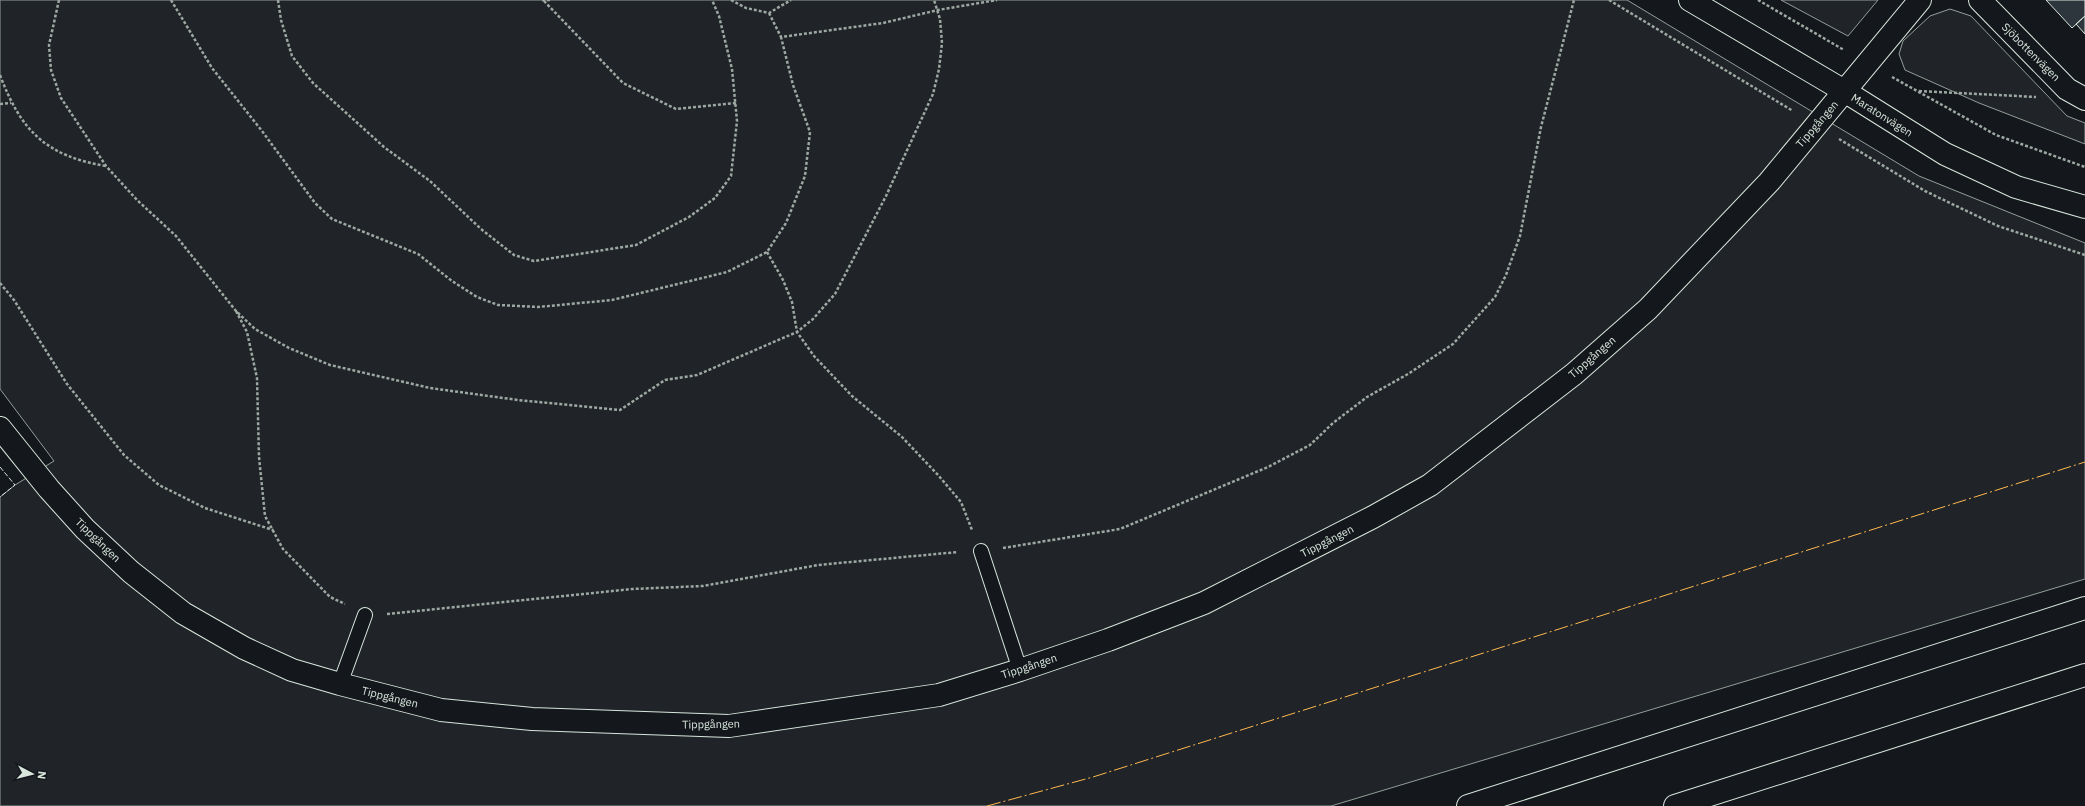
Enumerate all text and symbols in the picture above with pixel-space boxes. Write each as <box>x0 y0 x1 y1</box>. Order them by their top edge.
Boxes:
street label: Sjöbottenvägen <box>1999 20 2063 84</box>
street label: Maratonvägen <box>1849 91 1915 139</box>
street label: Tippgången <box>1793 98 1841 150</box>
street label: Tippgången <box>1566 333 1618 381</box>
street label: Tippgången <box>72 515 124 565</box>
street label: Tippgången <box>1298 522 1356 560</box>
street label: Tippgången <box>999 650 1059 682</box>
street label: Tippgången <box>360 683 420 711</box>
street label: Tippgången <box>682 716 740 732</box>
north arrow <box>12 754 52 794</box>
text: N <box>34 770 49 780</box>

